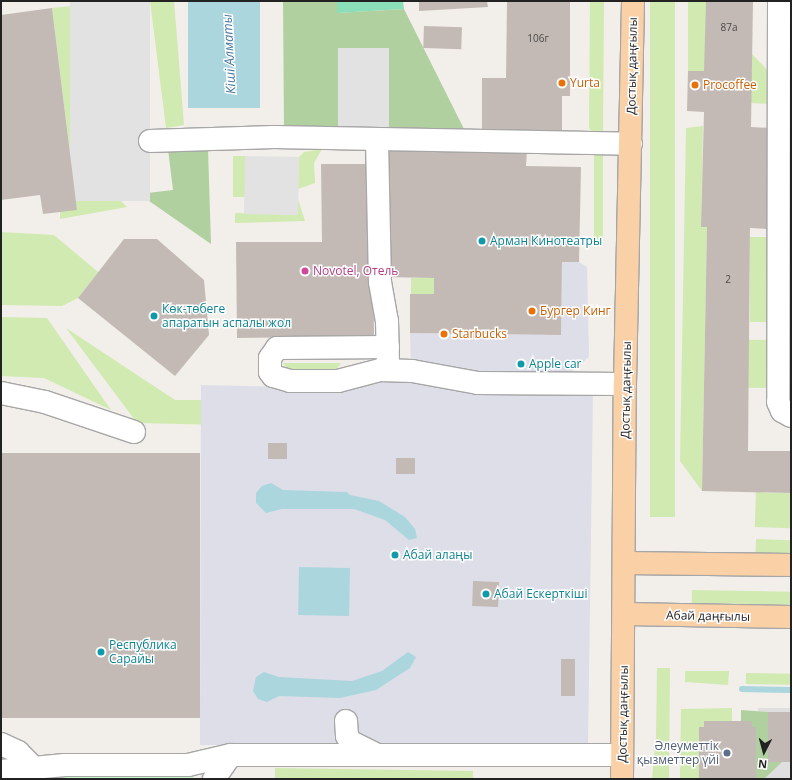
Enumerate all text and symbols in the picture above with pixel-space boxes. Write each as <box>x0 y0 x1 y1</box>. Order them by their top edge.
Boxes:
water label: Кіші Алматы <box>219 14 239 94</box>
street label: Достық даңғылы <box>624 17 640 115</box>
house number: 87а <box>721 22 737 34</box>
house number: 106г <box>527 33 549 45</box>
place label: Yurta <box>570 76 600 90</box>
marker: Yurta <box>557 78 567 88</box>
place label: Procoffee <box>703 78 757 92</box>
marker: Procoffee <box>690 80 700 90</box>
place label: Арман Кинотеатры <box>490 234 602 248</box>
marker: Арман Кинотеатры <box>477 236 487 246</box>
place label: Novotel, Отель <box>313 264 398 278</box>
marker: Novotel, Отель <box>300 266 310 276</box>
house number: 2 <box>725 274 731 286</box>
place label: Көк-төбеге апаратын аспалы жол <box>162 302 291 330</box>
place label: Бургер Кинг <box>540 304 611 318</box>
marker: Бургер Кинг <box>527 306 537 316</box>
marker: Көк-төбеге апаратын аспалы жол <box>149 311 159 321</box>
place label: Starbucks <box>452 327 507 341</box>
marker: Starbucks <box>439 329 449 339</box>
street label: Достық даңғылы <box>618 341 634 439</box>
place label: Apple car <box>529 357 581 371</box>
marker: Apple car <box>516 359 526 369</box>
place label: Абай алаңы <box>403 548 472 562</box>
marker: Абай алаңы <box>390 550 400 560</box>
place label: Абай Ескерткіші <box>494 587 587 601</box>
marker: Абай Ескерткіші <box>481 589 491 599</box>
street label: Абай даңғылы <box>666 608 750 624</box>
place label: Республика Сарайы <box>109 638 177 666</box>
marker: Республика Сарайы <box>96 647 106 657</box>
street label: Достық даңғылы <box>615 665 631 763</box>
north arrow <box>744 732 784 772</box>
place label: Әлеуметтік қызметтер үйі <box>637 739 719 767</box>
marker: Әлеуметтік қызметтер үйі <box>722 748 732 758</box>
text: N <box>757 757 768 772</box>

